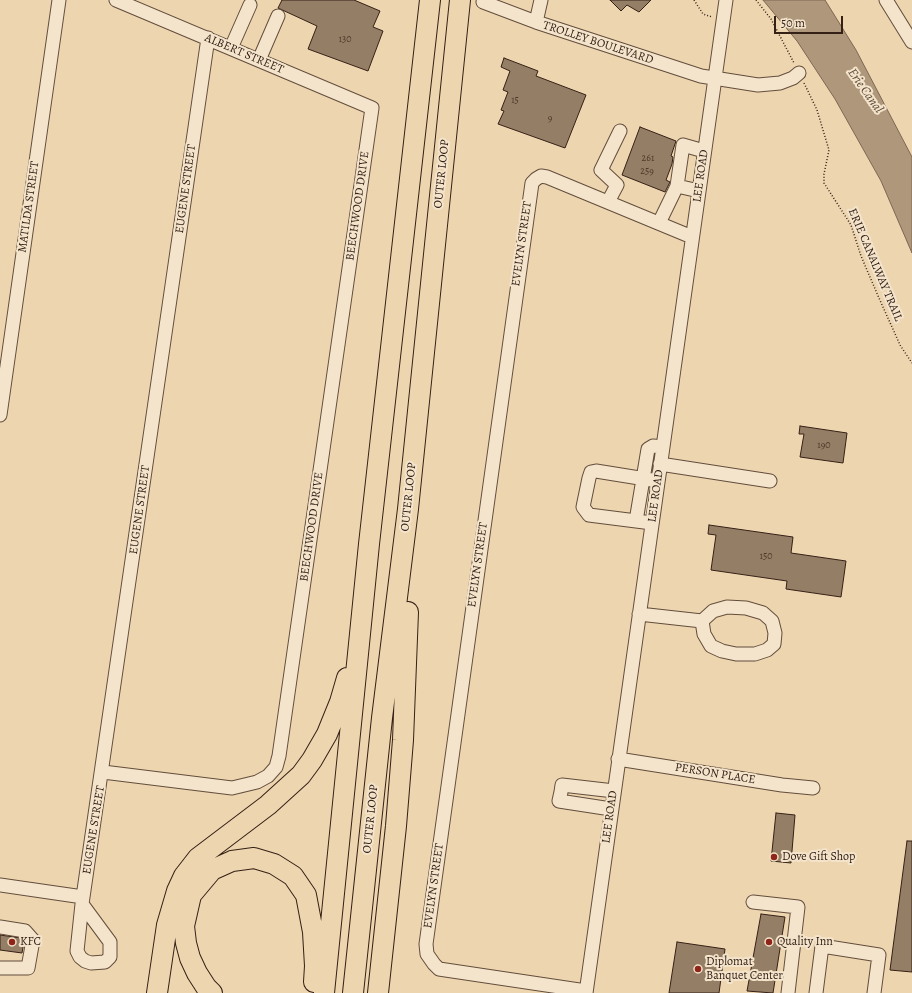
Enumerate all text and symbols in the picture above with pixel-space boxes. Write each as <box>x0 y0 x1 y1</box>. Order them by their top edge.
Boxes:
scale bar <box>776 8 845 34</box>
text: 50 m <box>781 15 805 31</box>
street label: TROLLEY BOULEVARD <box>541 18 655 68</box>
street label: ALBERT STREET <box>202 31 286 77</box>
house number: 130 <box>339 34 351 46</box>
water label: Erie Canal <box>844 66 886 116</box>
house number: 15 <box>511 95 519 107</box>
house number: 9 <box>548 113 552 125</box>
street label: OUTER LOOP <box>431 139 453 209</box>
street label: EUGENE STREET <box>173 144 199 234</box>
street label: LEE ROAD <box>690 149 712 203</box>
street label: BEECHWOOD DRIVE <box>343 150 373 262</box>
house number: 261 <box>642 153 654 165</box>
street label: MATILDA STREET <box>15 160 43 254</box>
house number: 259 <box>640 166 654 178</box>
street label: EVELYN STREET <box>509 201 535 287</box>
street label: ERIE CANALWAY TRAIL <box>845 206 905 324</box>
house number: 190 <box>817 440 831 452</box>
street label: OUTER LOOP <box>398 462 420 532</box>
street label: EUGENE STREET <box>127 465 153 555</box>
street label: LEE ROAD <box>645 469 667 523</box>
street label: BEECHWOOD DRIVE <box>297 471 327 583</box>
street label: EVELYN STREET <box>465 522 491 608</box>
house number: 150 <box>759 551 773 563</box>
street label: PERSON PLACE <box>674 761 756 787</box>
street label: OUTER LOOP <box>360 784 382 854</box>
street label: EUGENE STREET <box>80 785 108 875</box>
street label: LEE ROAD <box>599 790 621 844</box>
street label: EVELYN STREET <box>421 843 447 929</box>
place label: Dove Gift Shop <box>782 850 855 864</box>
marker: Dove Gift Shop <box>769 852 779 862</box>
place label: KFC <box>20 935 41 949</box>
place label: Quality Inn <box>777 935 833 949</box>
marker: KFC <box>7 937 17 947</box>
marker: Quality Inn <box>764 937 774 947</box>
place label: Diplomat Banquet Center <box>706 955 783 983</box>
marker: Diplomat Banquet Center <box>693 964 703 974</box>

